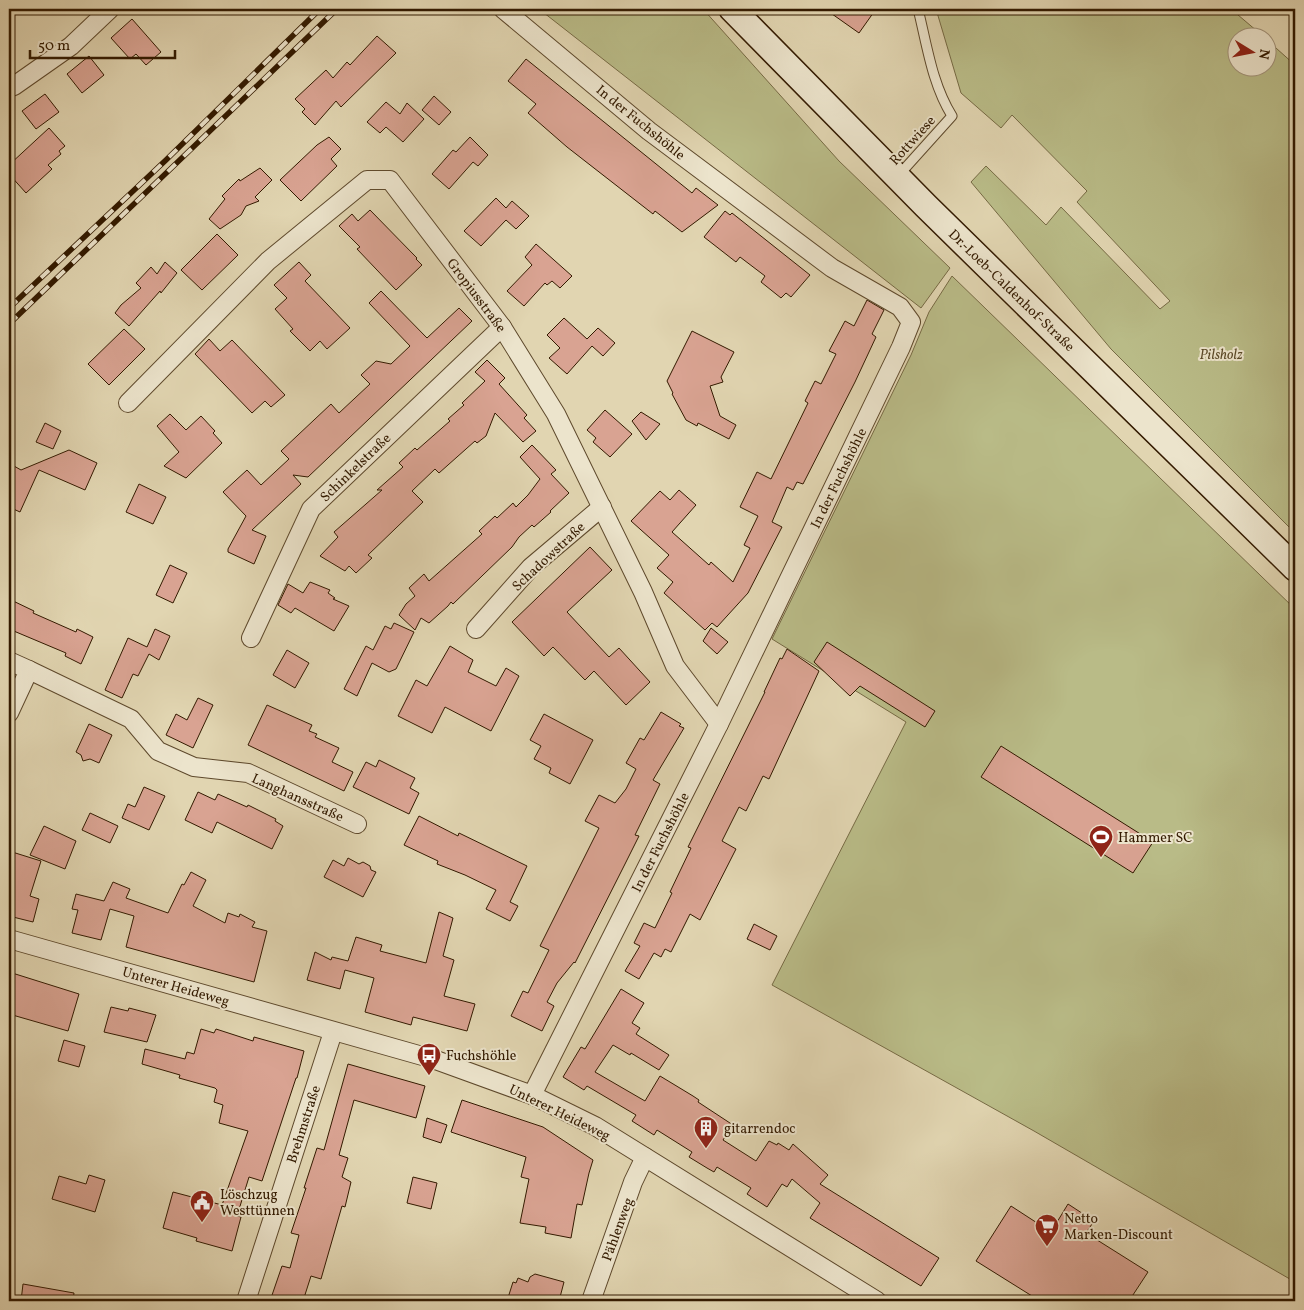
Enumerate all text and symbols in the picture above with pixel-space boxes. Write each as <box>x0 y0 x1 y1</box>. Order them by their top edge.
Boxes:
scale bar <box>30 28 175 60</box>
north arrow <box>1226 28 1276 78</box>
text: 50 m <box>38 36 70 57</box>
text: N <box>1253 47 1274 61</box>
street label: In der Fuchshöhle <box>591 81 689 165</box>
street label: Rottwiese <box>886 112 941 170</box>
street label: Dr.-Loeb-Caldenhof-Straße <box>944 226 1079 357</box>
street label: Gropiusstraße <box>442 255 510 337</box>
park label: Pilsholz <box>1200 346 1243 365</box>
street label: In der Fuchshöhle <box>807 425 872 532</box>
street label: Schinkelstraße <box>317 429 396 507</box>
street label: Schadowstraße <box>508 518 590 596</box>
street label: Langhansstraße <box>248 770 347 827</box>
street label: In der Fuchshöhle <box>628 789 695 896</box>
sports icon: Hammer SC <box>1088 824 1114 858</box>
place label: Hammer SC <box>1118 829 1192 848</box>
street label: Unterer Heideweg <box>120 963 231 1012</box>
bus stop icon: Fuchshöhle <box>416 1042 442 1076</box>
place label: Fuchshöhle <box>446 1047 517 1066</box>
street label: Unterer Heideweg <box>505 1081 613 1146</box>
street label: Brehmstraße <box>283 1083 326 1166</box>
building icon: gitarrendoc <box>693 1115 719 1149</box>
place label: gitarrendoc <box>724 1120 796 1139</box>
place label: Löschzug Westtünnen <box>220 1186 295 1221</box>
public building icon: Löschzug Westtünnen <box>189 1189 215 1223</box>
street label: Pählenweg <box>598 1195 639 1264</box>
place label: Netto Marken-Discount <box>1064 1210 1173 1245</box>
supermarket icon: Netto Marken-Discount <box>1034 1213 1060 1247</box>

